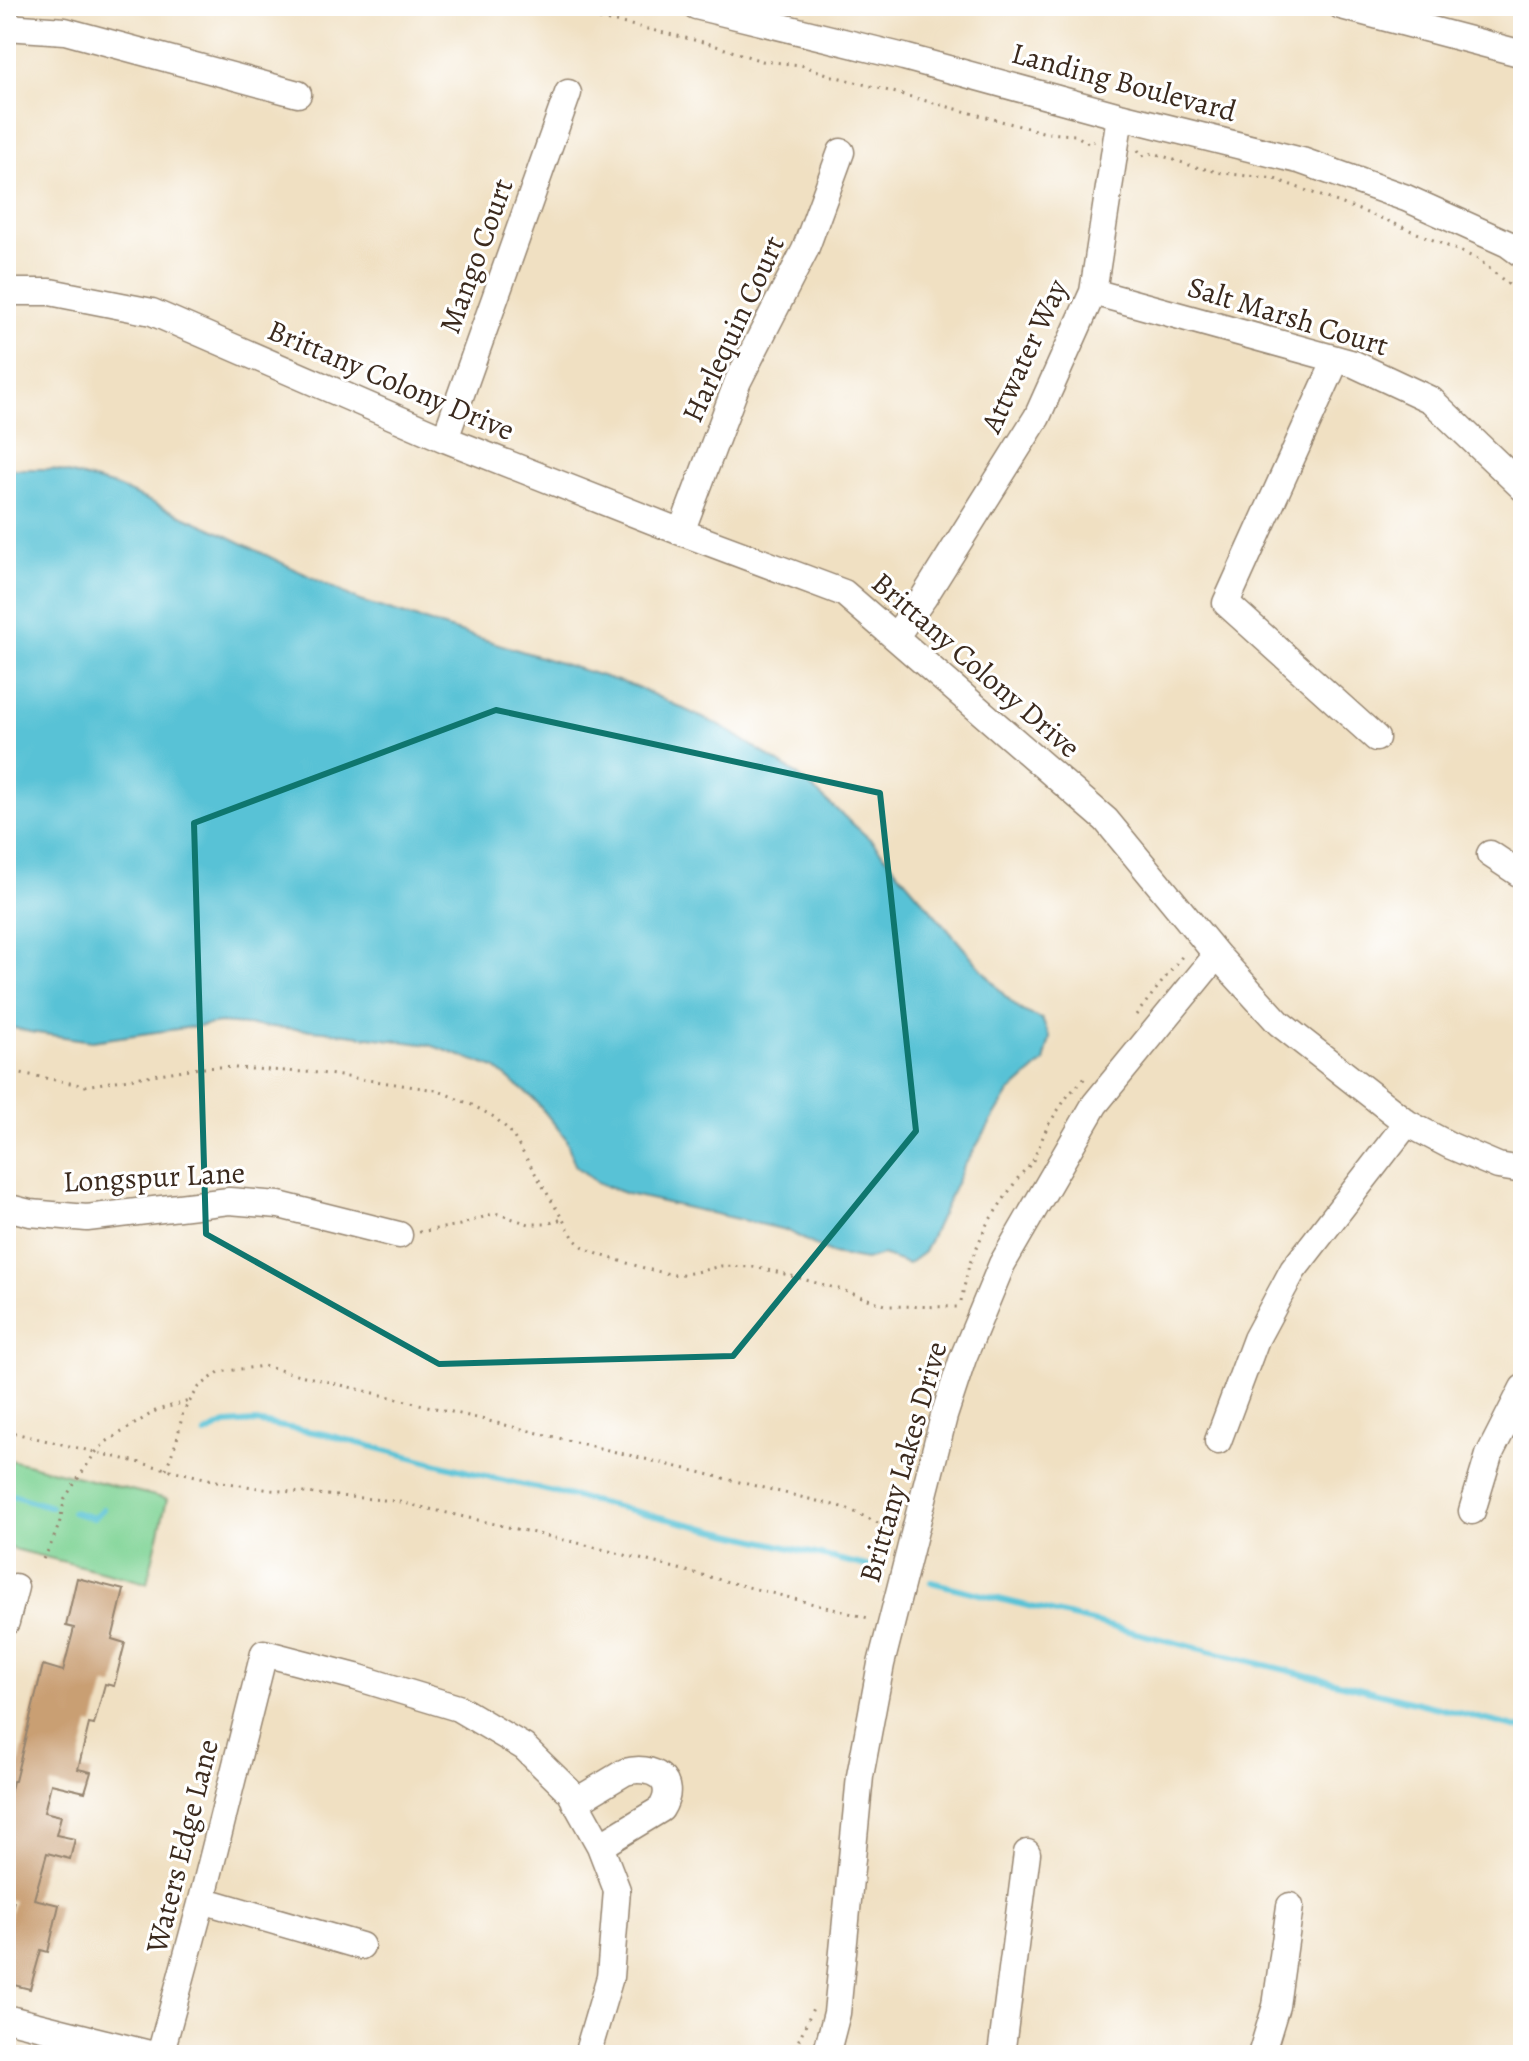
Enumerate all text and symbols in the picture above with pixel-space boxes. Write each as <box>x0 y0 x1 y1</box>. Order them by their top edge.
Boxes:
street label: Landing Boulevard <box>1007 33 1242 131</box>
street label: Mango Court <box>429 173 523 339</box>
street label: Harlequin Court <box>672 229 794 429</box>
street label: Salt Marsh Court <box>1183 266 1393 366</box>
street label: Attwater Way <box>971 272 1077 440</box>
street label: Brittany Colony Drive <box>261 310 521 450</box>
street label: Brittany Colony Drive <box>863 563 1089 767</box>
street label: Longspur Lane <box>62 1152 246 1202</box>
street label: Brittany Lakes Drive <box>849 1337 957 1587</box>
street label: Waters Edge Lane <box>136 1735 228 1958</box>

